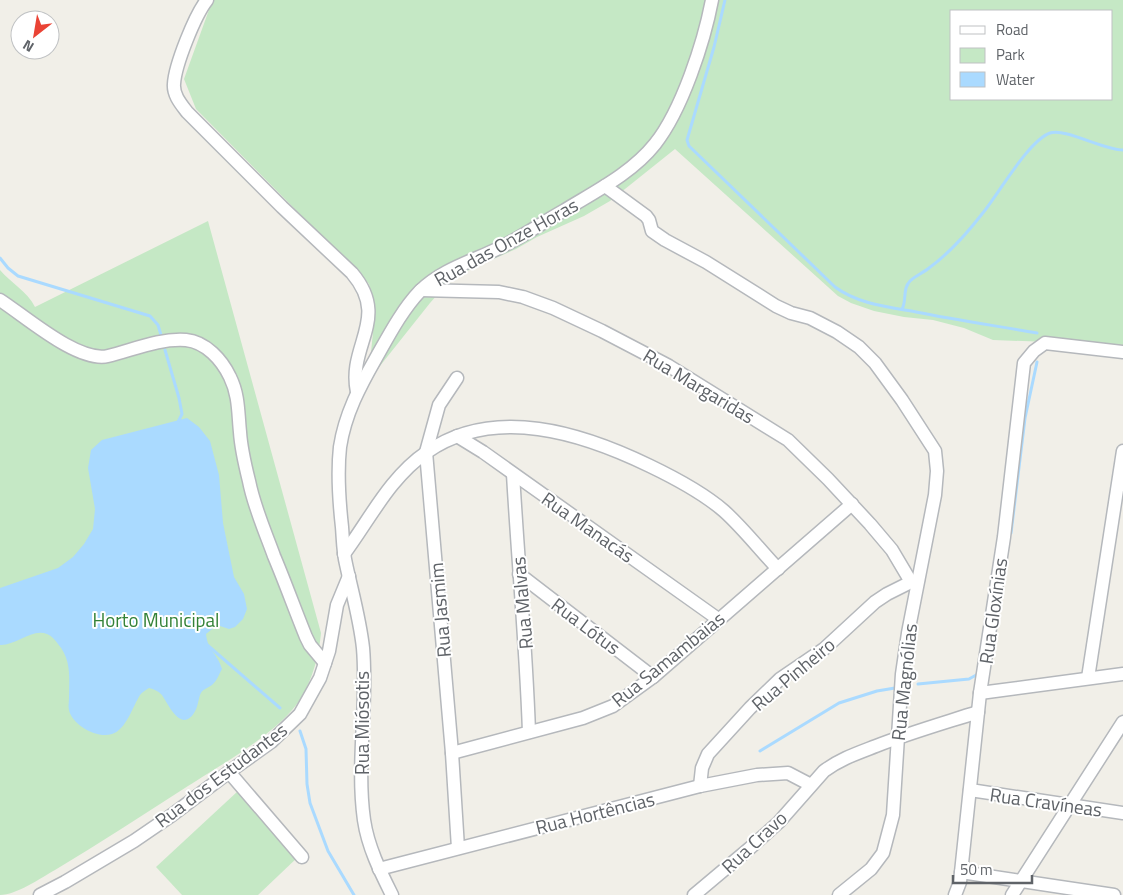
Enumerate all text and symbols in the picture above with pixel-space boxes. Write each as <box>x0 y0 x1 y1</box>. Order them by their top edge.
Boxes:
north arrow <box>10 10 60 60</box>
legend <box>950 10 1113 100</box>
text: Road <box>996 18 1028 41</box>
text: N <box>18 35 38 58</box>
text: Park <box>996 43 1025 66</box>
text: Water <box>996 68 1035 91</box>
street label: Rua das Onze Horas <box>428 190 583 293</box>
street label: Rua Margaridas <box>638 341 761 430</box>
street label: Rua Manacás <box>536 484 641 569</box>
street label: Rua Malvas <box>503 555 540 650</box>
street label: Rua Gloxínias <box>971 556 1014 666</box>
street label: Rua Jasmim <box>421 561 458 659</box>
street label: Rua Lótus <box>546 590 627 661</box>
street label: Rua Samambaias <box>605 604 731 713</box>
park label: Horto Municipal <box>93 605 220 634</box>
street label: Rua Magnólias <box>883 622 924 742</box>
street label: Rua Pinheiro <box>744 630 841 717</box>
street label: Rua Miósotis <box>347 671 376 775</box>
street label: Rua dos Estudantes <box>148 715 293 834</box>
street label: Rua Cravíneas <box>988 779 1104 824</box>
street label: Rua Hortências <box>532 784 658 841</box>
street label: Rua Cravo <box>714 804 793 880</box>
scale bar <box>953 852 1032 884</box>
text: 50 m <box>960 858 993 881</box>

